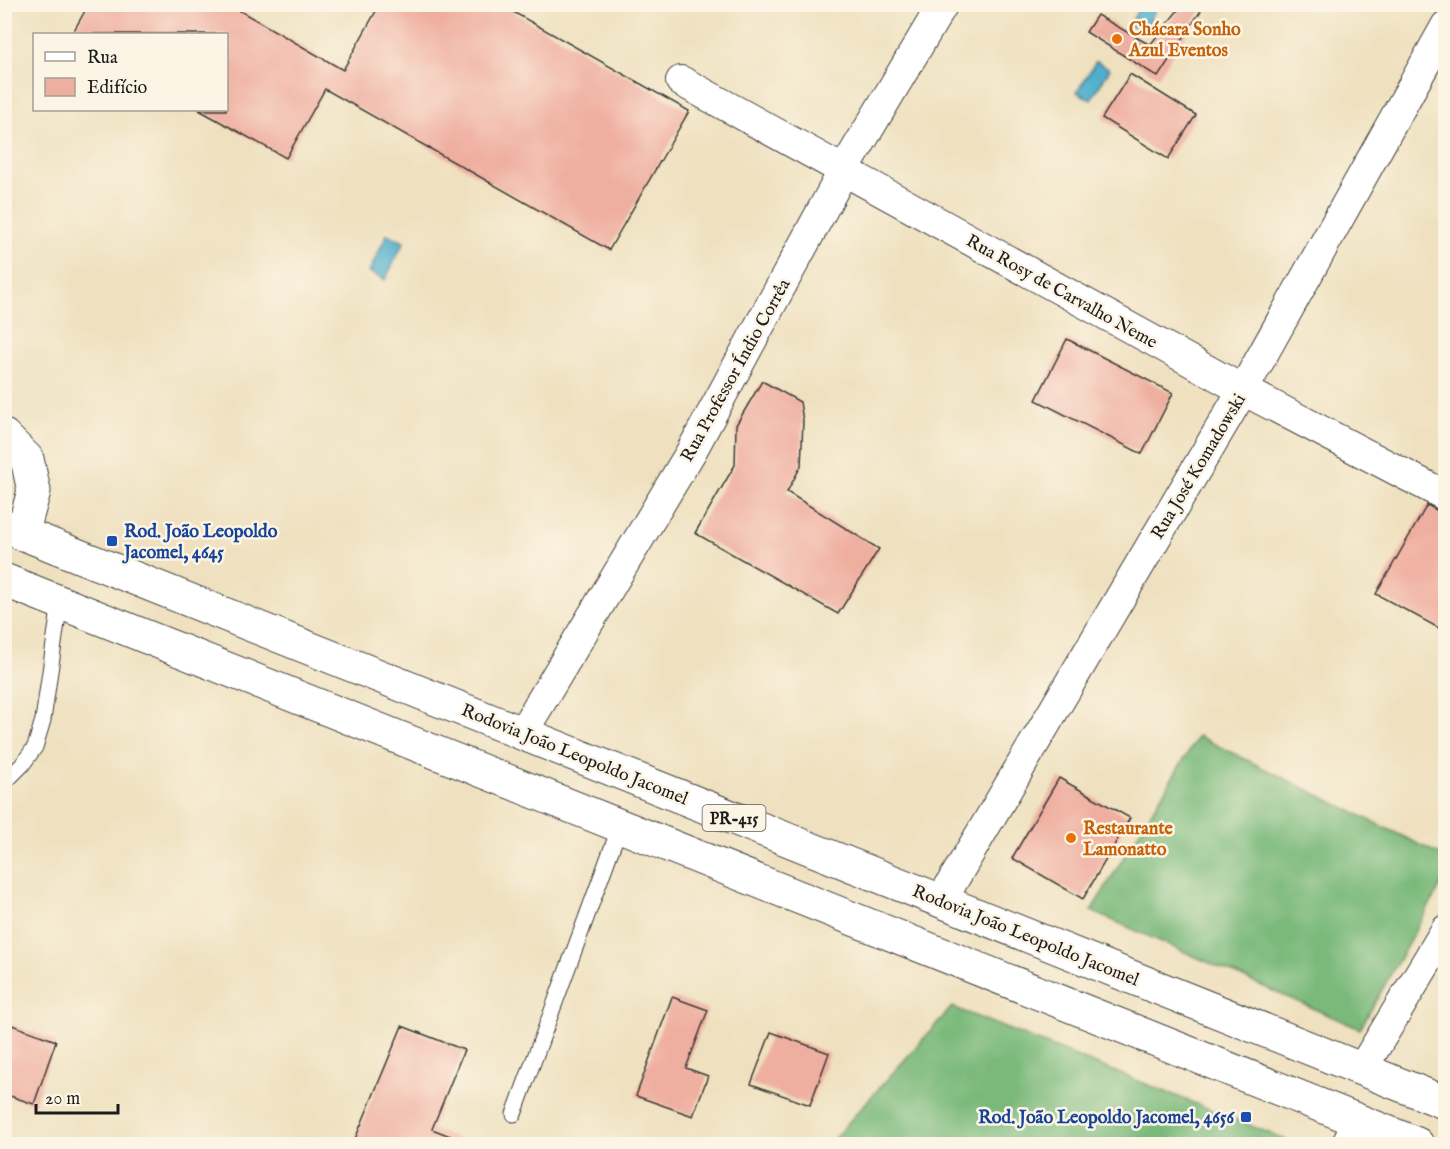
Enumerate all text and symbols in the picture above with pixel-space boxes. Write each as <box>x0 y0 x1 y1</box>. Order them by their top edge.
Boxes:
place label: Chácara Sonho Azul Eventos <box>1128 19 1241 63</box>
marker: Chácara Sonho Azul Eventos <box>1110 32 1124 46</box>
legend <box>33 33 228 111</box>
text: Rua <box>87 47 118 70</box>
text: Edifício <box>87 77 148 100</box>
street label: Rua Rosy de Carvalho Neme <box>962 230 1161 355</box>
street label: Rua Professor Índio Corrêa <box>675 274 796 466</box>
street label: Rua José Komadowski <box>1147 390 1252 544</box>
place label: Rod. João Leopoldo Jacomel, 4645 <box>122 521 278 565</box>
marker: Rod. João Leopoldo Jacomel, 4645 <box>105 534 119 548</box>
street label: Rodovia João Leopoldo Jacomel <box>458 699 691 811</box>
road number: PR-415 <box>702 805 766 831</box>
place label: Restaurante Lamonatto <box>1083 818 1174 862</box>
marker: Restaurante Lamonatto <box>1064 831 1078 845</box>
street label: Rodovia João Leopoldo Jacomel <box>909 880 1142 992</box>
scale bar <box>36 1077 118 1115</box>
text: 20 m <box>45 1088 80 1111</box>
place label: Rod. João Leopoldo Jacomel, 4656 <box>978 1107 1235 1130</box>
marker: Rod. João Leopoldo Jacomel, 4656 <box>1239 1110 1253 1124</box>

